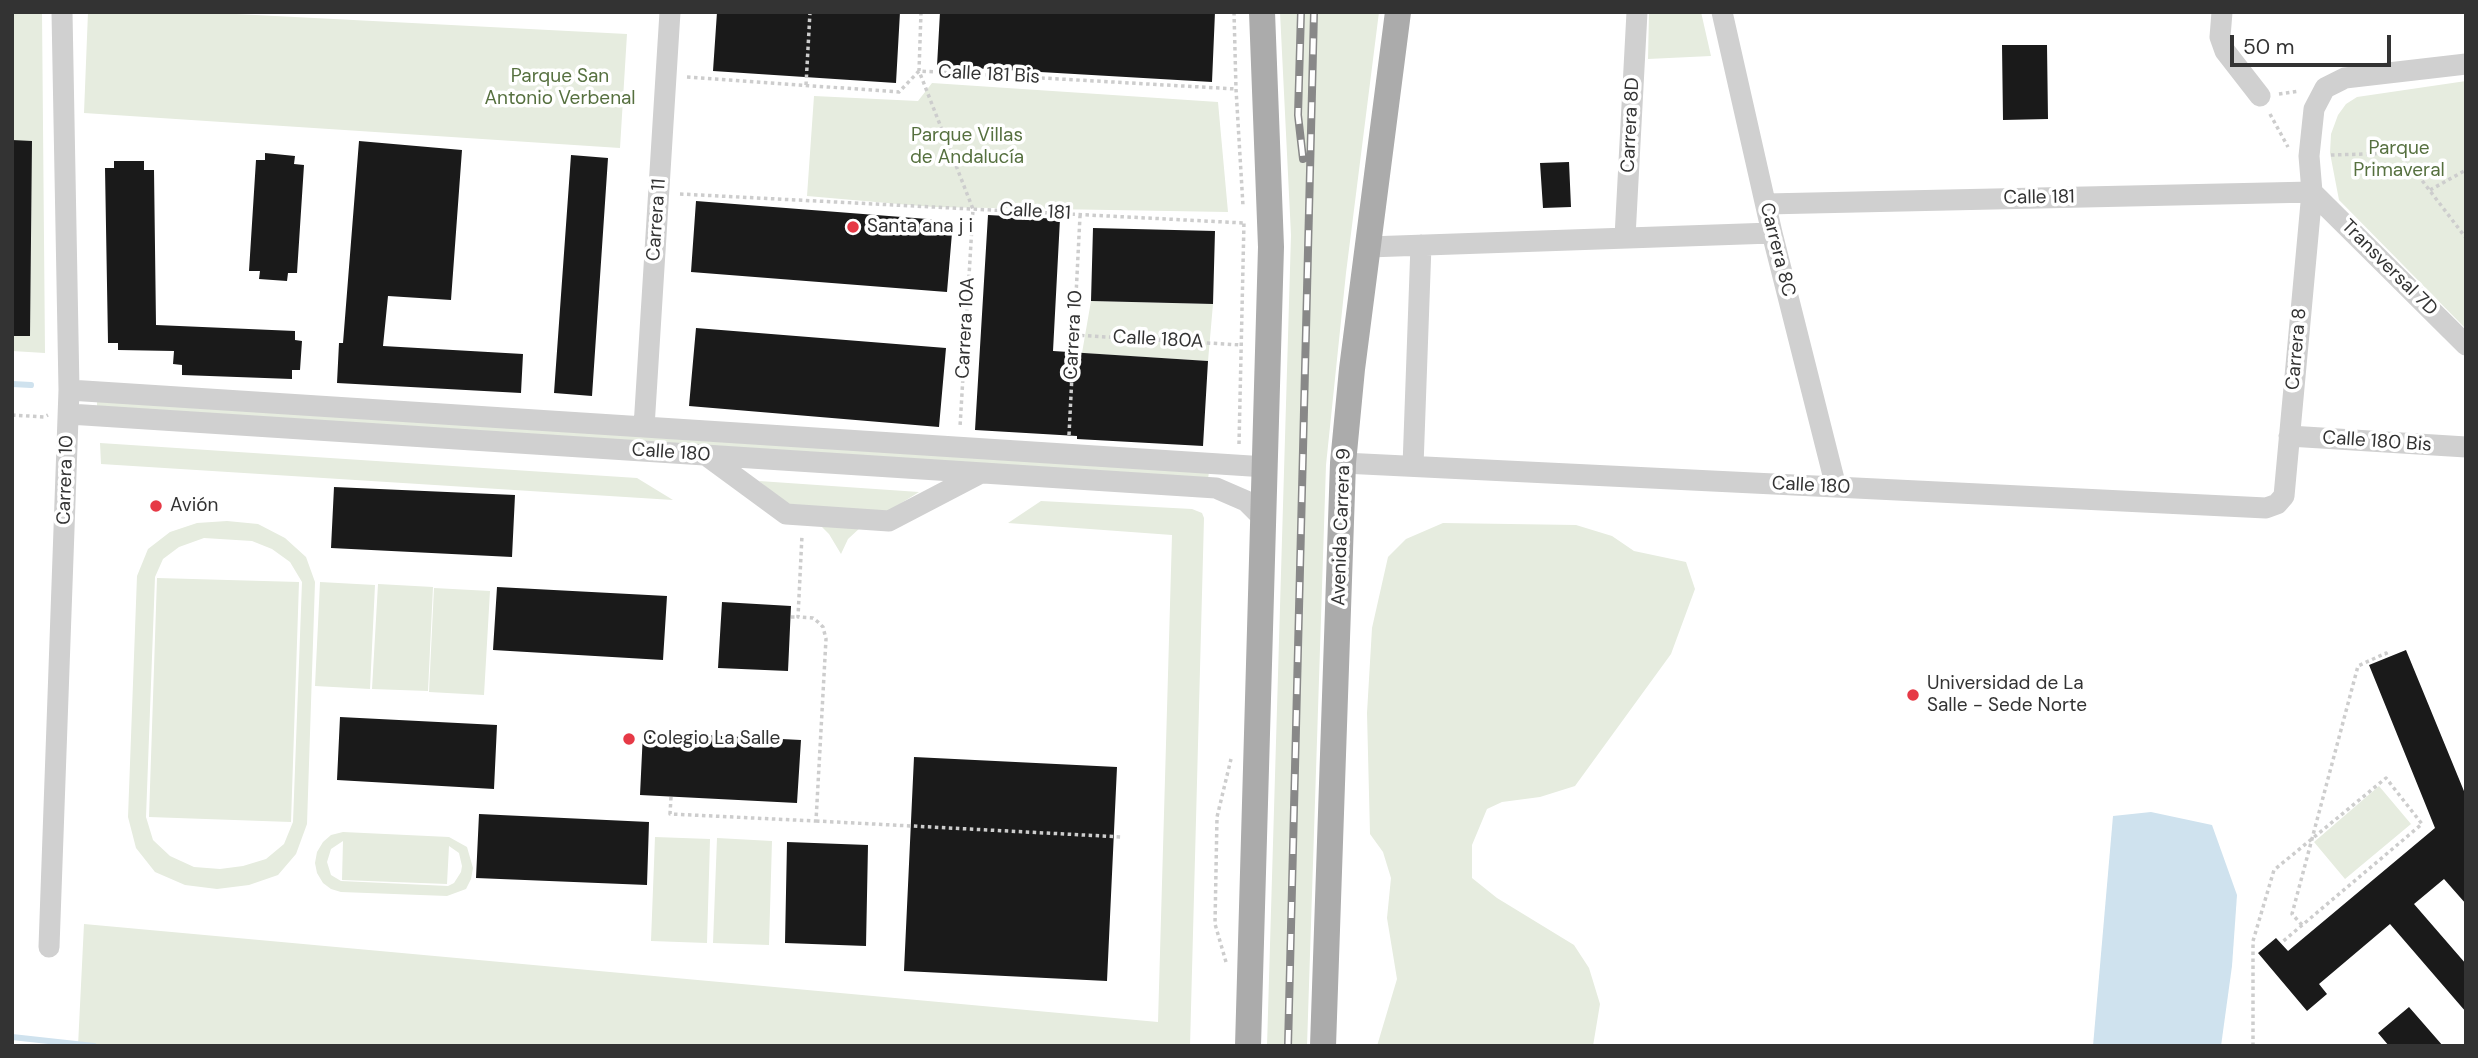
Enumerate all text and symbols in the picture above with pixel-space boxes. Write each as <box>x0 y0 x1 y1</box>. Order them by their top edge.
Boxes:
scale bar <box>2233 21 2394 65</box>
text: 50 m <box>2243 33 2294 61</box>
street label: Calle 181 Bis <box>938 61 1040 89</box>
park label: Parque San Antonio Verbenal <box>484 66 636 110</box>
street label: Carrera 8D <box>1617 77 1645 173</box>
park label: Parque Villas de Andalucía <box>910 125 1024 169</box>
park label: Parque Primaveral <box>2353 138 2445 182</box>
street label: Carrera 11 <box>643 178 671 262</box>
street label: Calle 181 <box>2003 186 2075 210</box>
street label: Calle 181 <box>999 199 1071 225</box>
street label: Carrera 8C <box>1754 201 1800 299</box>
street label: Transversal 7D <box>2336 215 2442 321</box>
place label: Santa ana j i <box>867 216 973 238</box>
marker: Santa ana j i <box>845 219 861 235</box>
street label: Carrera 10A <box>952 277 980 379</box>
street label: Carrera 10 <box>1060 290 1088 380</box>
street label: Carrera 8 <box>2282 307 2312 391</box>
street label: Calle 180A <box>1112 326 1204 354</box>
street label: Calle 180 Bis <box>2322 427 2432 457</box>
street label: Carrera 10 <box>53 435 79 525</box>
street label: Calle 180 <box>631 439 711 467</box>
street label: Avenida Carrera 9 <box>1328 448 1356 606</box>
street label: Calle 180 <box>1771 473 1851 499</box>
place label: Avión <box>170 495 218 517</box>
marker: Avión <box>148 498 164 514</box>
place label: Universidad de La Salle - Sede Norte <box>1927 673 2087 717</box>
marker: Universidad de La Salle - Sede Norte <box>1905 687 1921 703</box>
place label: Colegio La Salle <box>643 728 780 750</box>
marker: Colegio La Salle <box>621 731 637 747</box>

